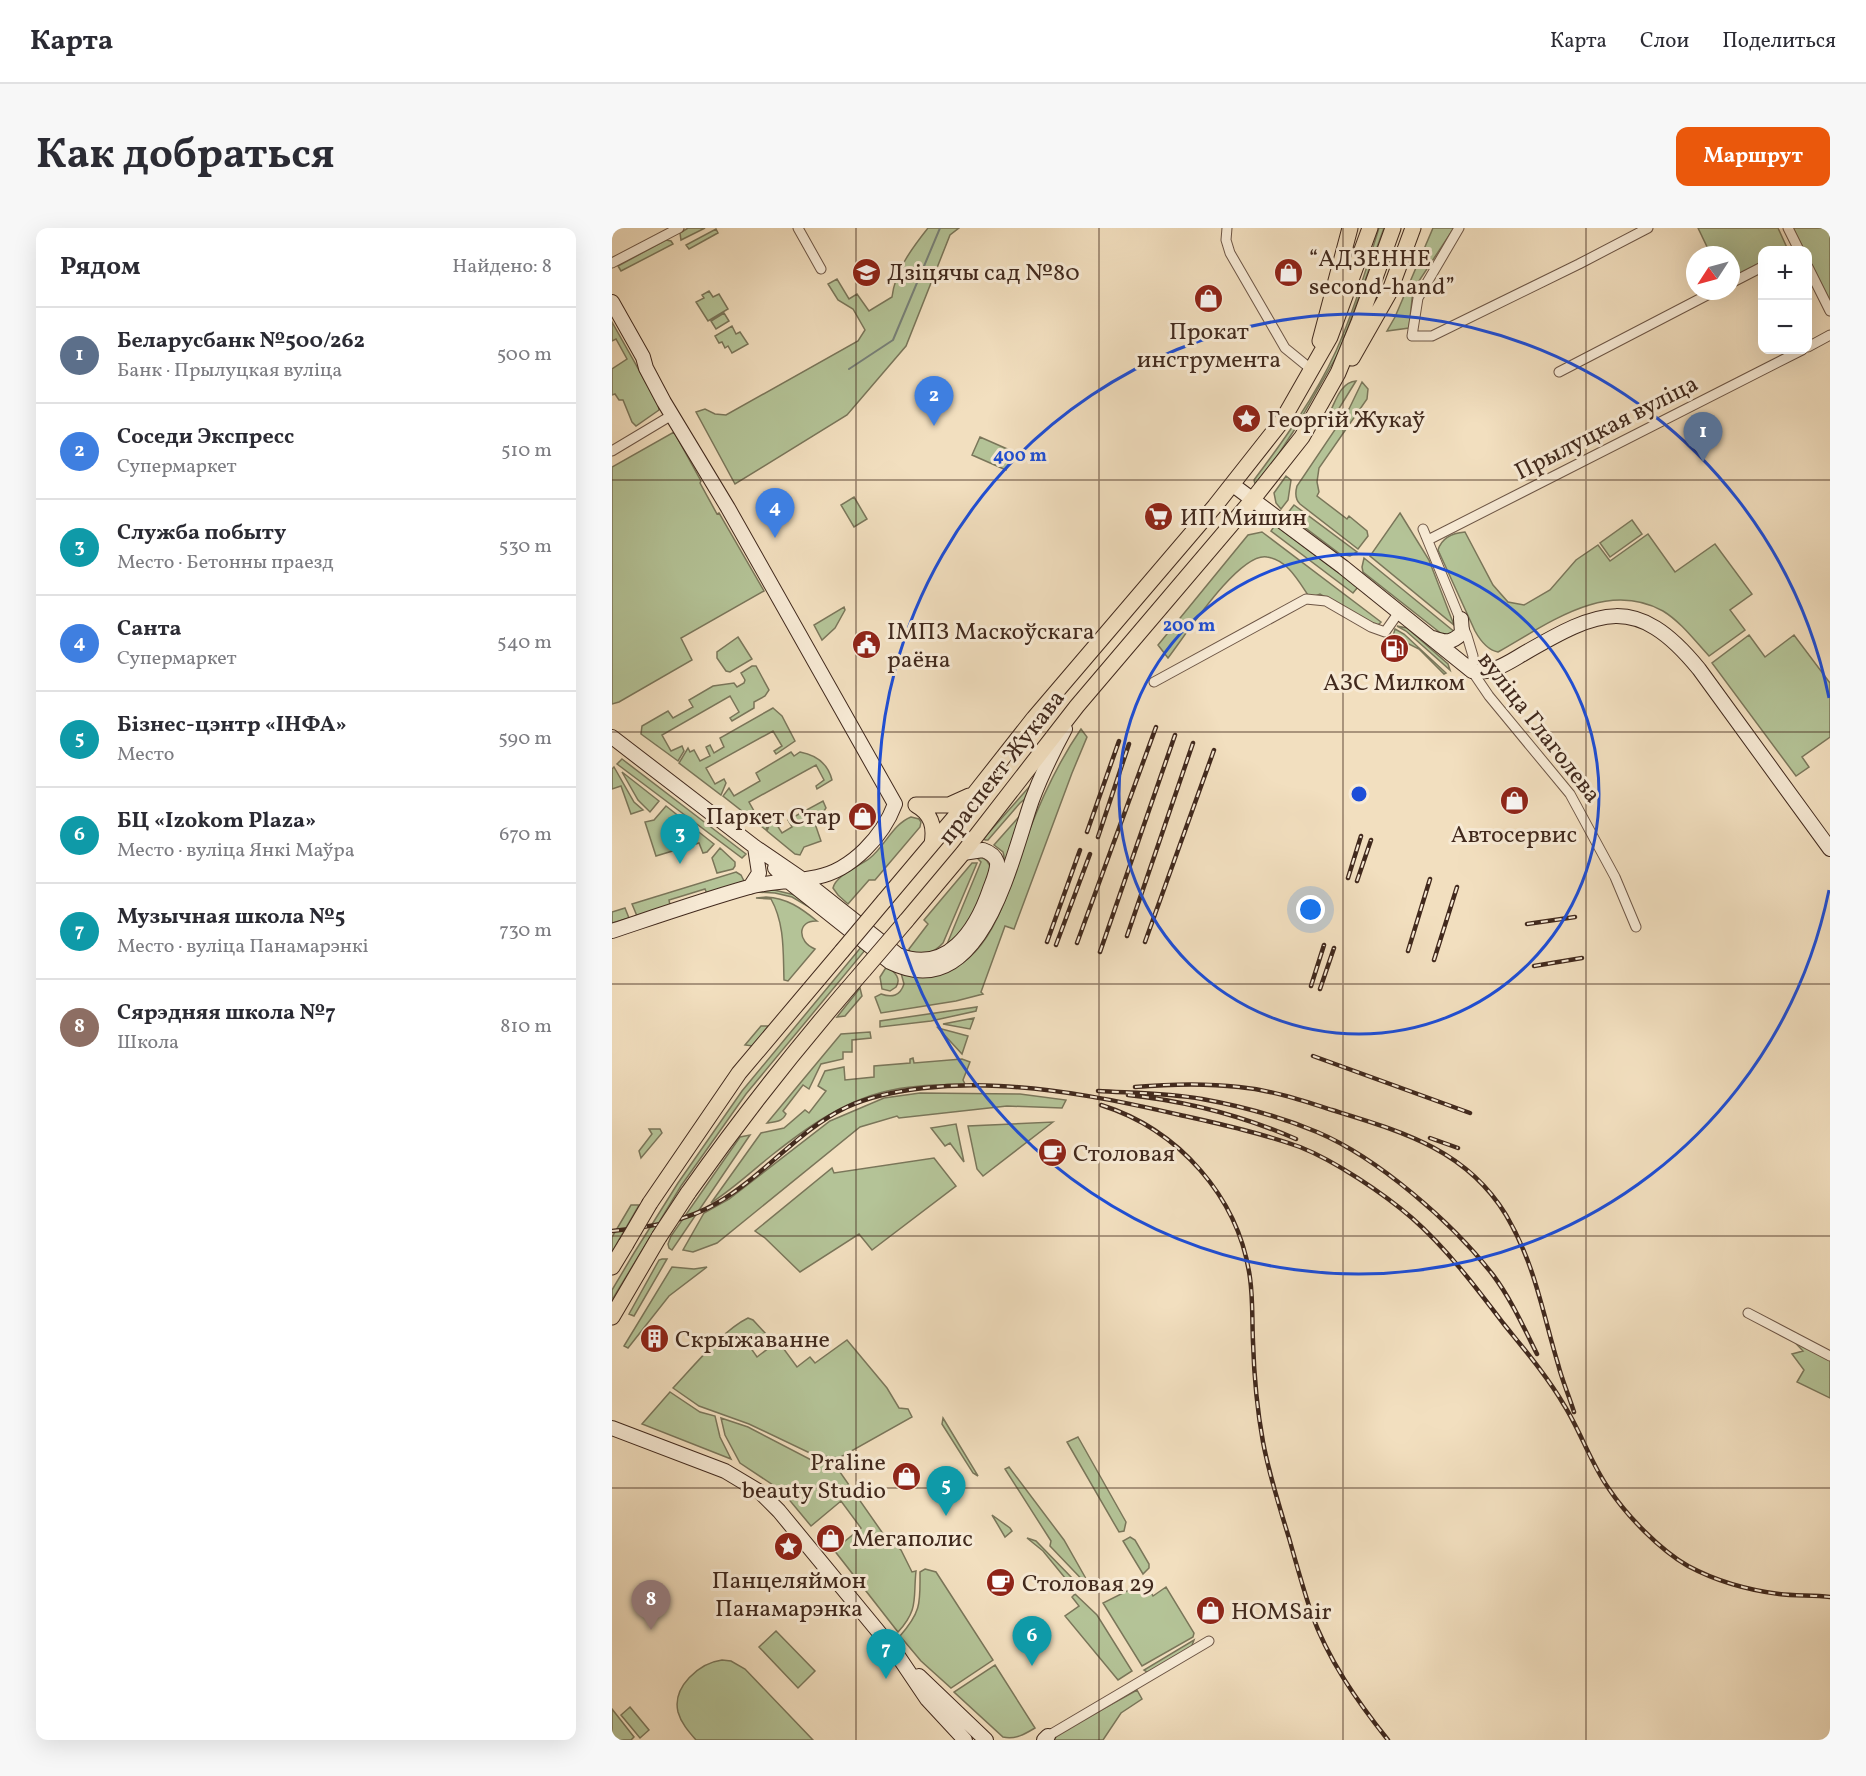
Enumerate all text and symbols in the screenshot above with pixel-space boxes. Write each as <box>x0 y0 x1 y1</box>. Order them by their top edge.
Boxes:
text: Карта <box>30 22 113 61</box>
text: Карта <box>1550 27 1607 56</box>
text: Слои <box>1640 27 1689 56</box>
text: Поделиться <box>1722 27 1836 56</box>
text: Как добраться <box>36 127 335 186</box>
button: Маршрут <box>1676 127 1830 186</box>
place label: “АДЗЕННЕ second-hand” <box>1309 243 1455 305</box>
north arrow <box>1686 246 1740 300</box>
map controls <box>1758 246 1812 354</box>
button: + <box>1758 246 1812 300</box>
text: Рядом <box>60 249 140 285</box>
text: Найдено: 8 <box>452 253 552 281</box>
school or university icon: Дзіцячы сад №80 <box>850 256 882 288</box>
shop icon: “АДЗЕННЕ second-hand” <box>1272 256 1304 288</box>
place label: Дзіцячы сад №80 <box>887 257 1080 291</box>
shop icon: Прокат инструмента <box>1193 282 1225 314</box>
button: − <box>1758 300 1812 354</box>
place label: Прокат инструмента <box>1137 316 1281 378</box>
text: Беларусбанк №500/262 <box>117 326 365 357</box>
text: 1 <box>75 341 84 369</box>
text: 500 m <box>497 341 552 369</box>
text: Банк · Прылуцкая вуліца <box>117 357 342 385</box>
street label: Прылуцкая вуліца <box>1509 368 1705 490</box>
pin: 2 <box>914 376 954 426</box>
place icon: Георгій Жукаў <box>1230 403 1262 435</box>
place label: Георгій Жукаў <box>1267 404 1425 438</box>
pin: 1 <box>1684 412 1722 462</box>
text: Соседи Экспресс <box>117 422 294 453</box>
text: 2 <box>74 437 85 465</box>
text: 510 m <box>501 437 552 465</box>
text: 400 m <box>993 444 1047 469</box>
text: Супермаркет <box>117 453 237 481</box>
pin: 4 <box>756 488 794 538</box>
supermarket icon: ИП Мишин <box>1143 501 1175 533</box>
place label: ИП Мишин <box>1180 502 1307 536</box>
text: Служба побыту <box>117 518 286 549</box>
text: 3 <box>74 533 85 561</box>
text: 530 m <box>499 533 552 561</box>
text: Место · Бетонны праезд <box>117 549 334 577</box>
text: Санта <box>117 614 182 645</box>
text: 200 m <box>1163 614 1215 639</box>
place label: ІМПЗ Маскоўскага раёна <box>887 616 1095 678</box>
text: 4 <box>73 629 86 657</box>
text: 540 m <box>497 629 552 657</box>
public building icon: ІМПЗ Маскоўскага раёна <box>850 629 882 661</box>
fuel station icon: АЗС Милком <box>1378 633 1410 665</box>
text: Супермаркет <box>117 645 237 673</box>
street label: вуліца Глаголева <box>1468 645 1608 811</box>
place label: АЗС Милком <box>1323 667 1465 701</box>
street label: праспект Жукава <box>931 683 1074 853</box>
text: Бізнес-цэнтр «ІНФА» <box>117 710 347 741</box>
text: 5 <box>75 725 84 753</box>
text: 590 m <box>498 725 552 753</box>
text: Место <box>117 741 174 769</box>
centre of rings <box>1349 784 1369 804</box>
shop icon: Автосервис <box>1498 785 1530 817</box>
shop icon: Паркет Стар <box>846 800 878 832</box>
place label: Паркет Стар <box>706 801 841 835</box>
text: БЦ «Izokom Plaza» <box>117 806 316 837</box>
pin: 3 <box>660 814 700 864</box>
place label: Автосервис <box>1451 819 1577 853</box>
text: 6 <box>74 821 85 849</box>
text: 670 m <box>499 821 552 849</box>
text: Место · вуліца Янкі Маўра <box>117 837 355 865</box>
your location <box>1296 895 1325 924</box>
text: Музычная школа №5 <box>117 902 345 933</box>
text: 7 <box>75 917 84 945</box>
text: 730 m <box>499 917 552 945</box>
text: Место · вуліца Панамарэнкі <box>117 933 369 961</box>
text: Сярэдняя школа №7 <box>117 998 336 1029</box>
text: 8 <box>74 1013 85 1041</box>
text: 810 m <box>500 1013 552 1041</box>
text: Школа <box>117 1029 179 1057</box>
cafe icon: Столовая <box>1036 1137 1068 1169</box>
place label: Столовая <box>1073 1138 1175 1172</box>
building icon: Скрыжаванне <box>638 1323 670 1355</box>
place label: Скрыжаванне <box>675 1324 830 1358</box>
place label: Praline beauty Studio <box>742 1447 886 1509</box>
shop icon: Praline beauty Studio <box>891 1460 923 1492</box>
pin: 5 <box>926 1466 966 1516</box>
shop icon: Мегаполис <box>815 1522 847 1554</box>
place label: Мегаполис <box>852 1523 973 1557</box>
place icon: Панцеляймон Панамарэнка <box>773 1531 805 1563</box>
place label: Панцеляймон Панамарэнка <box>712 1565 866 1627</box>
cafe icon: Столовая 29 <box>985 1567 1017 1599</box>
place label: Столовая 29 <box>1022 1568 1154 1602</box>
pin: 8 <box>632 1580 670 1630</box>
shop icon: HOMSair <box>1194 1595 1226 1627</box>
place label: HOMSair <box>1231 1596 1331 1630</box>
pin: 6 <box>1012 1616 1052 1666</box>
pin: 7 <box>866 1630 906 1679</box>

